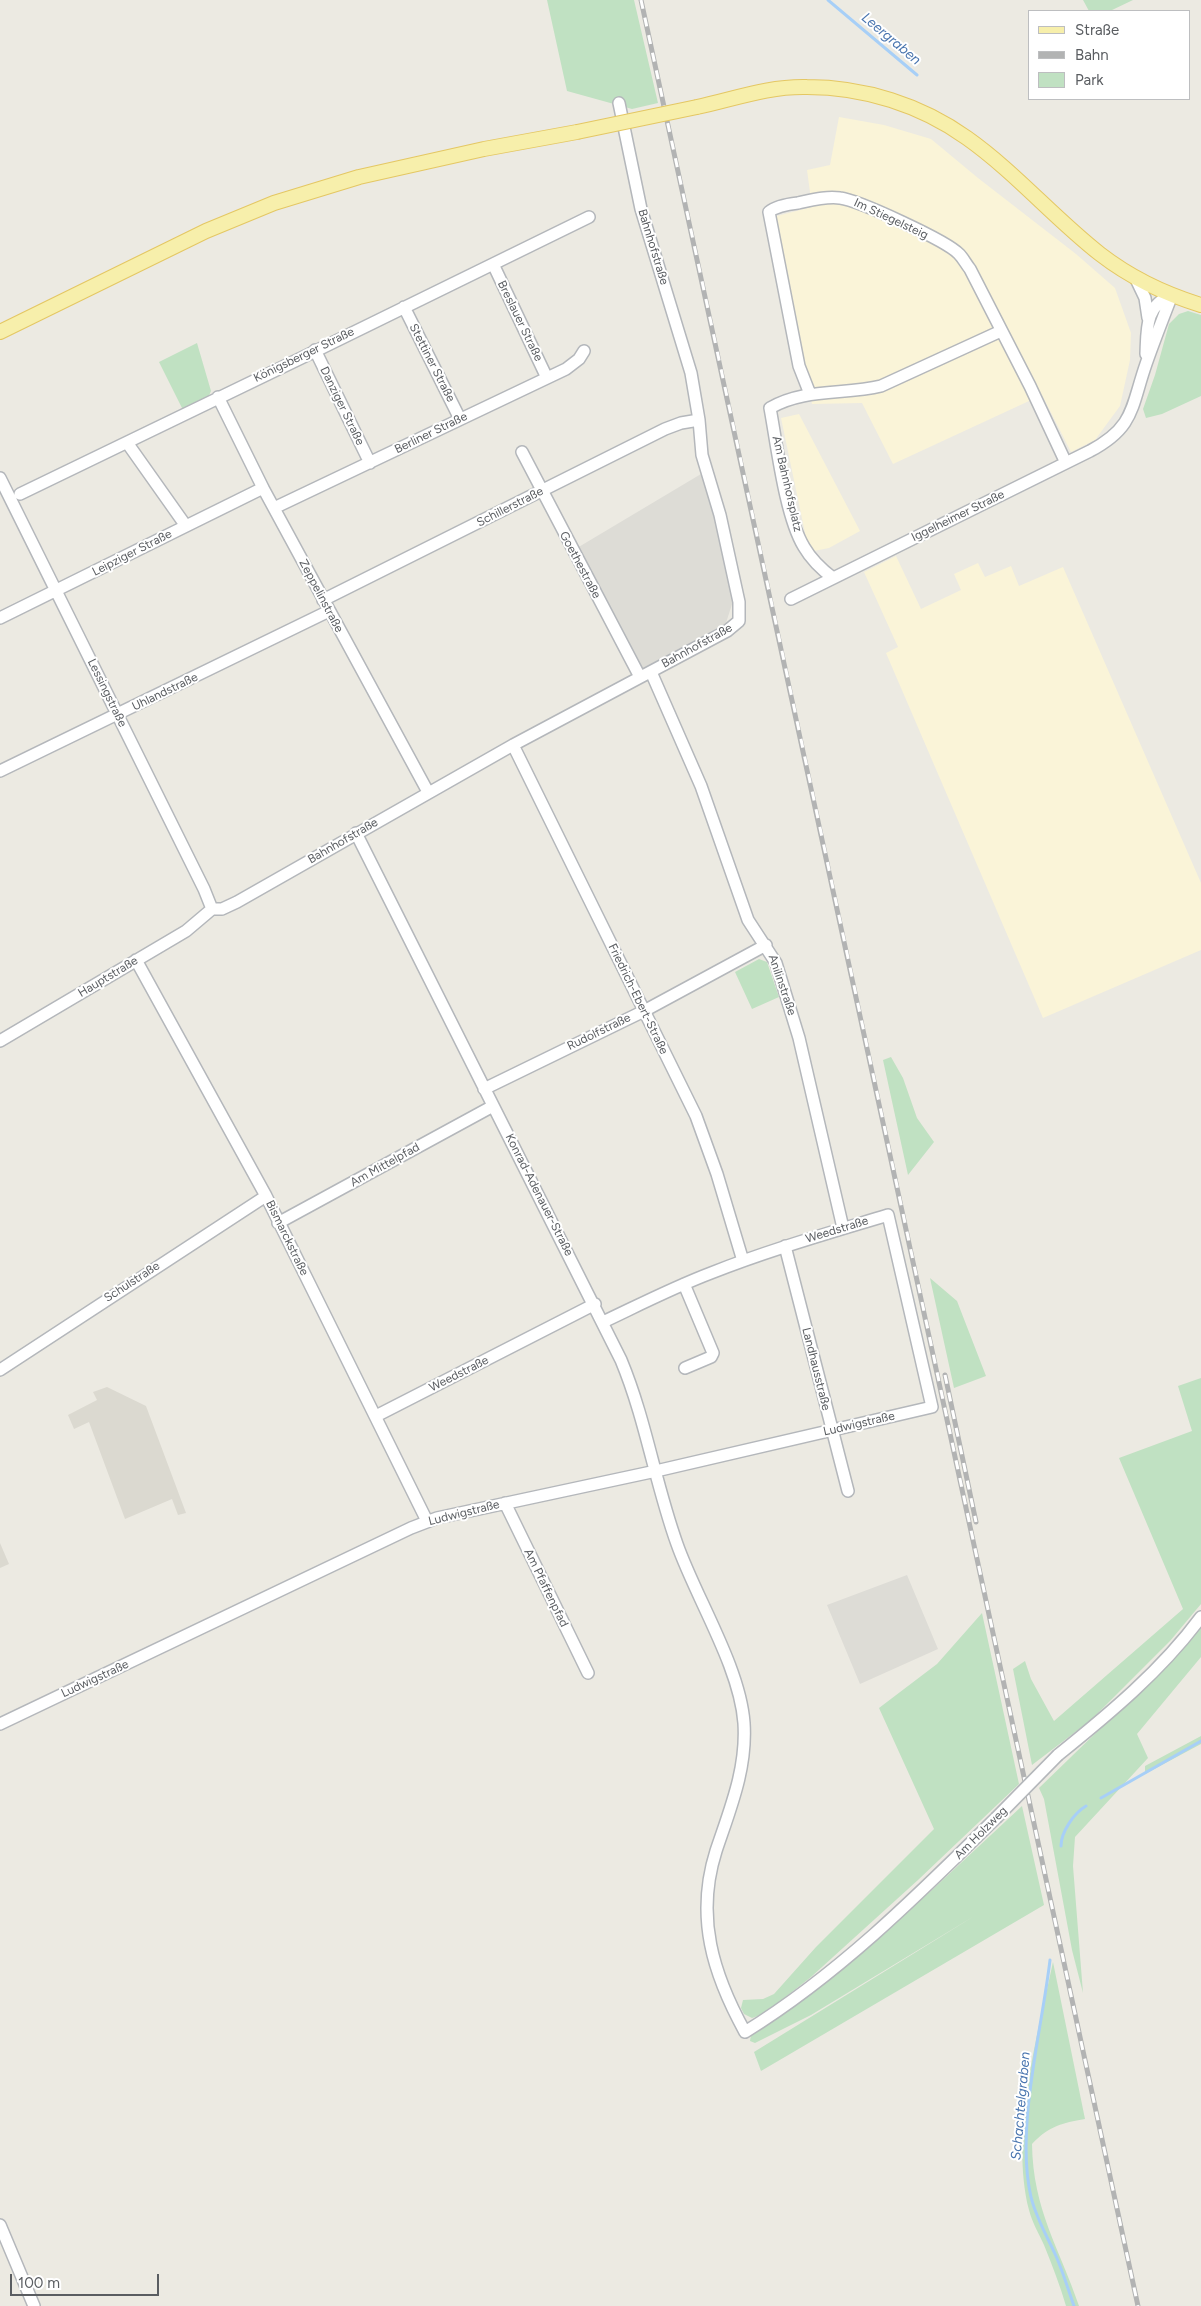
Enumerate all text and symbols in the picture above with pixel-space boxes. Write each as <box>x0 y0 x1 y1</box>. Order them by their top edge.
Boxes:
water label: Leergraben <box>858 9 924 69</box>
legend <box>1028 10 1191 100</box>
text: Straße <box>1075 21 1119 39</box>
text: Bahn <box>1075 46 1109 64</box>
text: Park <box>1075 71 1104 89</box>
street label: Im Stiegelsteig <box>852 195 930 243</box>
street label: Bahnhofstraße <box>635 207 671 287</box>
street label: Breslauer Straße <box>494 278 546 364</box>
street label: Stettiner Straße <box>406 321 458 405</box>
street label: Königsberger Straße <box>251 324 357 386</box>
street label: Danziger Straße <box>317 364 367 448</box>
street label: Berliner Straße <box>392 409 470 457</box>
street label: Am Bahnhofsplatz <box>769 435 805 533</box>
street label: Schillerstraße <box>474 484 546 530</box>
street label: Iggelheimer Straße <box>909 487 1007 545</box>
street label: Leipziger Straße <box>90 527 174 579</box>
street label: Goethestraße <box>556 529 604 601</box>
street label: Zeppelinstraße <box>296 557 346 635</box>
street label: Bahnhofstraße <box>659 621 735 671</box>
street label: Lessingstraße <box>84 657 130 729</box>
street label: Uhlandstraße <box>130 670 200 714</box>
street label: Bahnhofstraße <box>305 815 381 867</box>
street label: Friedrich-Ebert-Straße <box>605 941 671 1057</box>
street label: Anilinstraße <box>765 953 799 1017</box>
street label: Hauptstraße <box>76 954 140 1000</box>
street label: Rudolfstraße <box>565 1010 633 1054</box>
street label: Konrad-Adenauer-Straße <box>502 1131 576 1259</box>
street label: Am Mittelpfad <box>348 1140 422 1190</box>
street label: Bismarckstraße <box>263 1198 311 1278</box>
street label: Weedstraße <box>804 1214 870 1246</box>
street label: Schulstraße <box>101 1259 163 1305</box>
street label: Landhausstraße <box>799 1326 833 1412</box>
street label: Weedstraße <box>427 1353 491 1395</box>
street label: Ludwigstraße <box>822 1409 896 1439</box>
street label: Ludwigstraße <box>427 1497 501 1529</box>
street label: Am Pfaffenpfad <box>521 1546 571 1630</box>
street label: Ludwigstraße <box>59 1657 131 1701</box>
street label: Am Holzweg <box>952 1804 1010 1862</box>
water label: Schachtelgraben <box>1008 2051 1034 2161</box>
scale bar <box>12 2264 161 2296</box>
text: 100 m <box>18 2274 60 2292</box>

